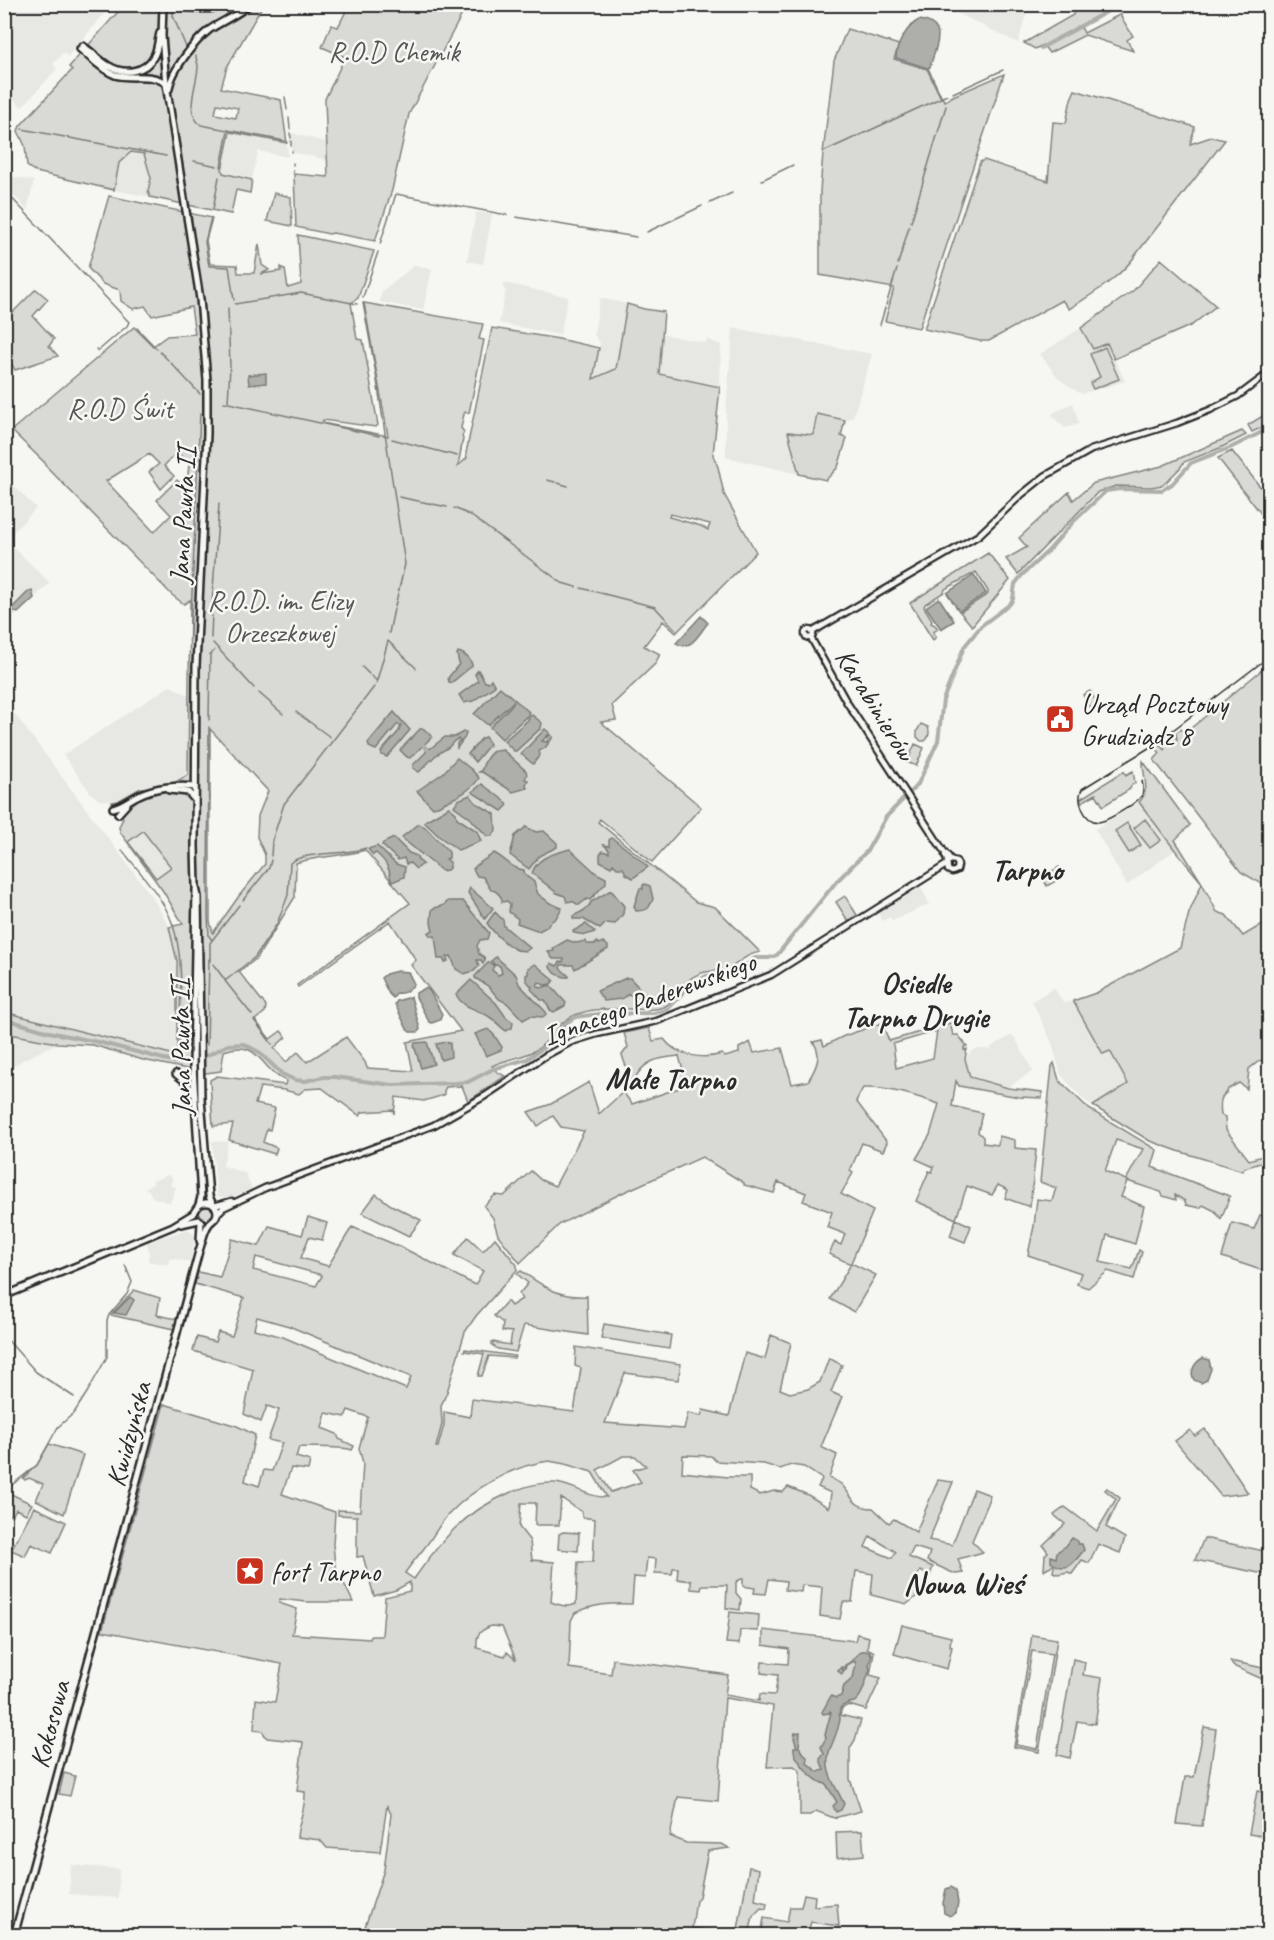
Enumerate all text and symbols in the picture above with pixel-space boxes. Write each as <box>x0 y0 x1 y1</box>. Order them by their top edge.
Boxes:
park label: R.O.D Chemik <box>328 34 461 69</box>
park label: R.O.D Świt <box>67 391 176 426</box>
street label: Jana Pawła II <box>161 440 204 586</box>
park label: R.O.D. im. Elizy Orzeszkowej <box>208 583 355 650</box>
street label: Karabinierów <box>828 642 925 769</box>
place label: Urząd Pocztowy Grudziądz 8 <box>1081 686 1230 753</box>
public building icon: Urząd Pocztowy Grudziądz 8 <box>1044 703 1076 735</box>
district label: Tarpno <box>991 851 1066 889</box>
street label: Ignacego Paderewskiego <box>538 943 762 1053</box>
district label: Osiedle Tarpno Drugie <box>843 964 991 1036</box>
street label: Jana Pawła II <box>162 972 199 1118</box>
district label: Małe Tarpno <box>605 1060 737 1098</box>
street label: Kwidzyńska <box>98 1376 160 1490</box>
place label: fort Tarpno <box>271 1554 382 1589</box>
place icon: fort Tarpno <box>234 1555 266 1587</box>
district label: Nowa Wieś <box>903 1563 1028 1604</box>
street label: Kokosowa <box>21 1675 78 1771</box>

